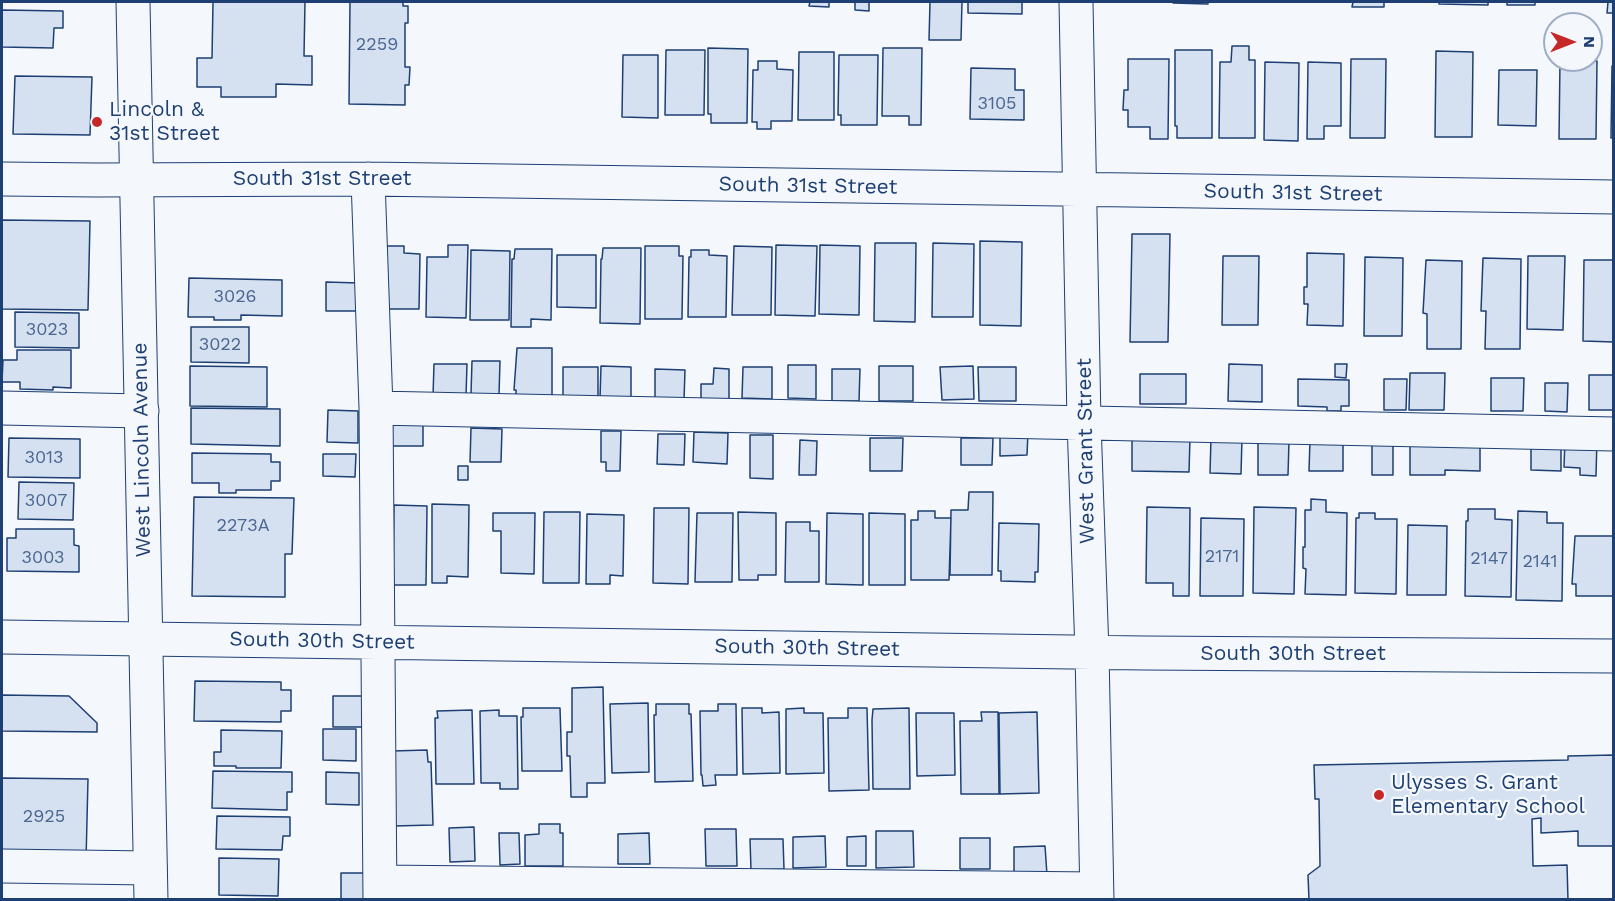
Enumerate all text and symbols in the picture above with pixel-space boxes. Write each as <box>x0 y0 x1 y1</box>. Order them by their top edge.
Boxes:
north arrow <box>1543 12 1603 72</box>
house number: 2259 <box>356 34 398 56</box>
text: N <box>1580 36 1599 48</box>
house number: 3105 <box>977 93 1017 115</box>
place label: Lincoln & 31st Street <box>109 97 220 147</box>
marker: Lincoln & 31st Street <box>90 115 104 129</box>
street label: South 31st Street <box>233 166 411 192</box>
street label: South 31st Street <box>718 172 898 200</box>
street label: South 31st Street <box>1203 179 1383 207</box>
house number: 3026 <box>213 286 257 308</box>
house number: 3023 <box>26 319 68 341</box>
house number: 3022 <box>199 334 241 356</box>
street label: West Lincoln Avenue <box>128 342 156 558</box>
street label: West Grant Street <box>1072 358 1100 544</box>
house number: 3013 <box>24 447 64 469</box>
house number: 3007 <box>25 490 67 512</box>
house number: 2273A <box>216 515 270 537</box>
house number: 2171 <box>1205 546 1239 568</box>
house number: 3003 <box>21 547 65 569</box>
house number: 2147 <box>1470 548 1508 570</box>
house number: 2141 <box>1522 551 1558 573</box>
street label: South 30th Street <box>229 627 415 655</box>
street label: South 30th Street <box>714 634 900 662</box>
street label: South 30th Street <box>1200 641 1386 667</box>
place label: Ulysses S. Grant Elementary School <box>1391 770 1585 820</box>
marker: Ulysses S. Grant Elementary School <box>1372 788 1386 802</box>
house number: 2925 <box>23 806 65 828</box>

